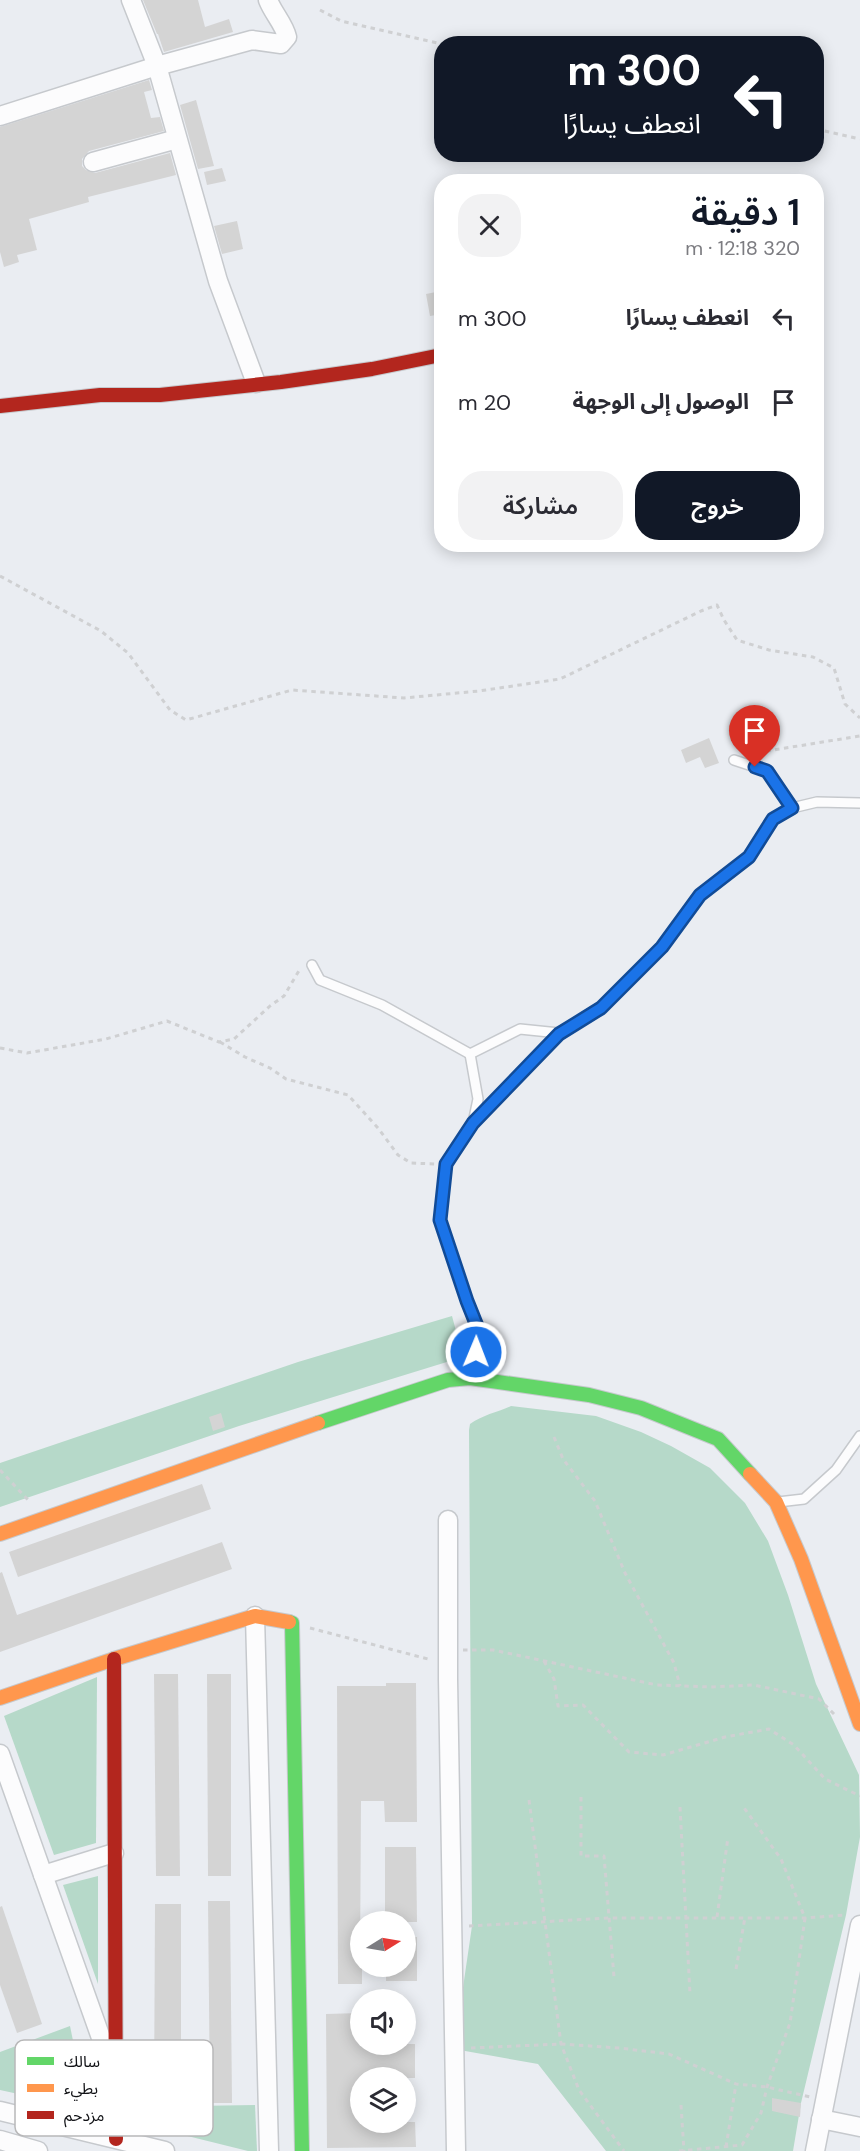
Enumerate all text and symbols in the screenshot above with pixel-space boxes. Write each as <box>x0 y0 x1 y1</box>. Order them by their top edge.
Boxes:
text: 300 m <box>567 43 701 98</box>
icon: left <box>722 60 800 138</box>
text: انعطف يسارًا <box>563 106 701 141</box>
text: 1 دقيقة <box>691 189 800 236</box>
button: close <box>458 194 521 257</box>
text: 320 m · 12:18 <box>685 235 800 261</box>
icon: left <box>767 302 800 335</box>
text: انعطف يسارًا <box>626 303 749 332</box>
text: 300 m <box>458 304 527 333</box>
icon: arrive <box>767 386 800 419</box>
text: الوصول إلى الوجهة <box>573 387 749 416</box>
text: 20 m <box>458 388 511 417</box>
button: مشاركة <box>458 471 623 540</box>
button: خروج <box>635 471 800 540</box>
pin <box>729 705 780 767</box>
icon: arrive <box>738 714 771 747</box>
position arrow <box>444 1320 508 1384</box>
north arrow <box>350 1911 416 1977</box>
map controls <box>350 1911 416 2133</box>
button: sound <box>350 1989 416 2055</box>
legend <box>15 2040 213 2136</box>
text: سالك <box>64 2051 100 2072</box>
button: layers <box>350 2067 416 2133</box>
text: بطيء <box>64 2078 98 2101</box>
text: مزدحم <box>64 2105 104 2128</box>

